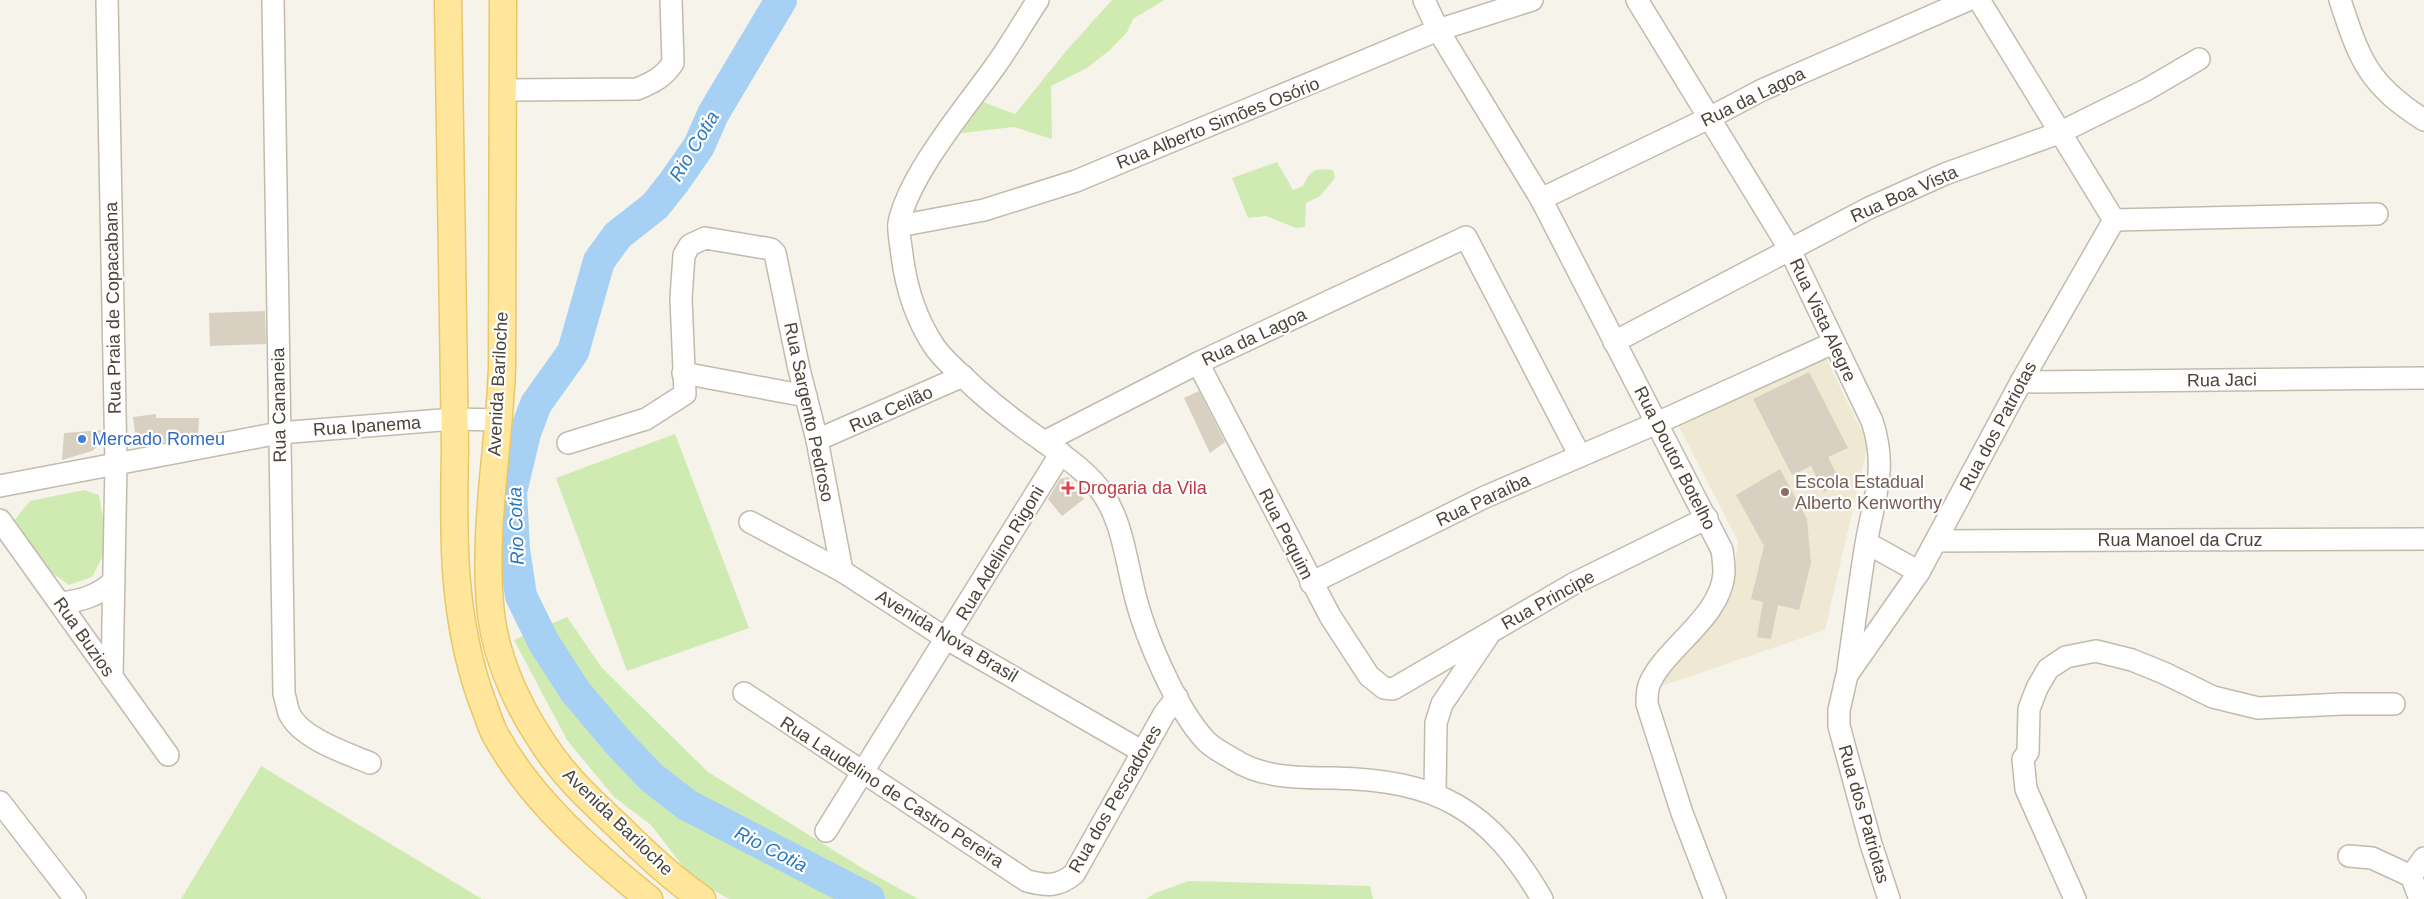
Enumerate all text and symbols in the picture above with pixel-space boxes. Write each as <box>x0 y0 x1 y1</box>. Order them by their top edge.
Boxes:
street label: Rua da Lagoa <box>1698 63 1809 131</box>
street label: Rua Alberto Simões Osório <box>1114 73 1322 173</box>
water label: Rio Cotia <box>665 107 723 185</box>
street label: Rua Boa Vista <box>1848 161 1961 226</box>
street label: Rua Praia de Copacabana <box>101 201 125 414</box>
street label: Rua Vista Alegre <box>1786 255 1860 385</box>
street label: Rua da Lagoa <box>1199 304 1310 370</box>
street label: Avenida Bariloche <box>484 311 512 457</box>
street label: Rua Sargento Pedroso <box>780 320 838 504</box>
street label: Rua Cananeia <box>268 346 290 463</box>
street label: Rua dos Patriotas <box>1956 358 2040 494</box>
street label: Rua Jaci <box>2187 369 2257 391</box>
street label: Rua Ceilão <box>846 382 936 436</box>
street label: Rua Doutor Botelho <box>1630 383 1720 533</box>
street label: Rua Ipanema <box>312 412 423 440</box>
place label: Mercado Romeu <box>92 429 225 449</box>
marker: Mercado Romeu <box>76 433 88 445</box>
street label: Rua Paraíba <box>1433 469 1534 530</box>
place label: Escola Estadual Alberto Kenworthy <box>1795 472 1942 513</box>
place label: Drogaria da Vila <box>1078 478 1208 498</box>
street label: Rua Adelino Rigoni <box>952 482 1048 624</box>
marker: Drogaria da Vila <box>1062 482 1074 494</box>
street label: Rua Pequim <box>1255 485 1317 583</box>
marker: Escola Estadual Alberto Kenworthy <box>1779 486 1791 498</box>
water label: Rio Cotia <box>504 487 528 565</box>
street label: Rua Manoel da Cruz <box>2097 530 2263 550</box>
street label: Rua Principe <box>1498 566 1598 634</box>
street label: Avenida Nova Brasil <box>873 586 1021 686</box>
street label: Rua Buzios <box>49 594 119 680</box>
street label: Rua Laudelino de Castro Pereira <box>777 712 1008 872</box>
street label: Rua dos Pescadores <box>1065 722 1165 876</box>
street label: Rua dos Patriotas <box>1835 742 1893 886</box>
street label: Avenida Bariloche <box>559 765 677 879</box>
water label: Rio Cotia <box>731 822 811 876</box>

